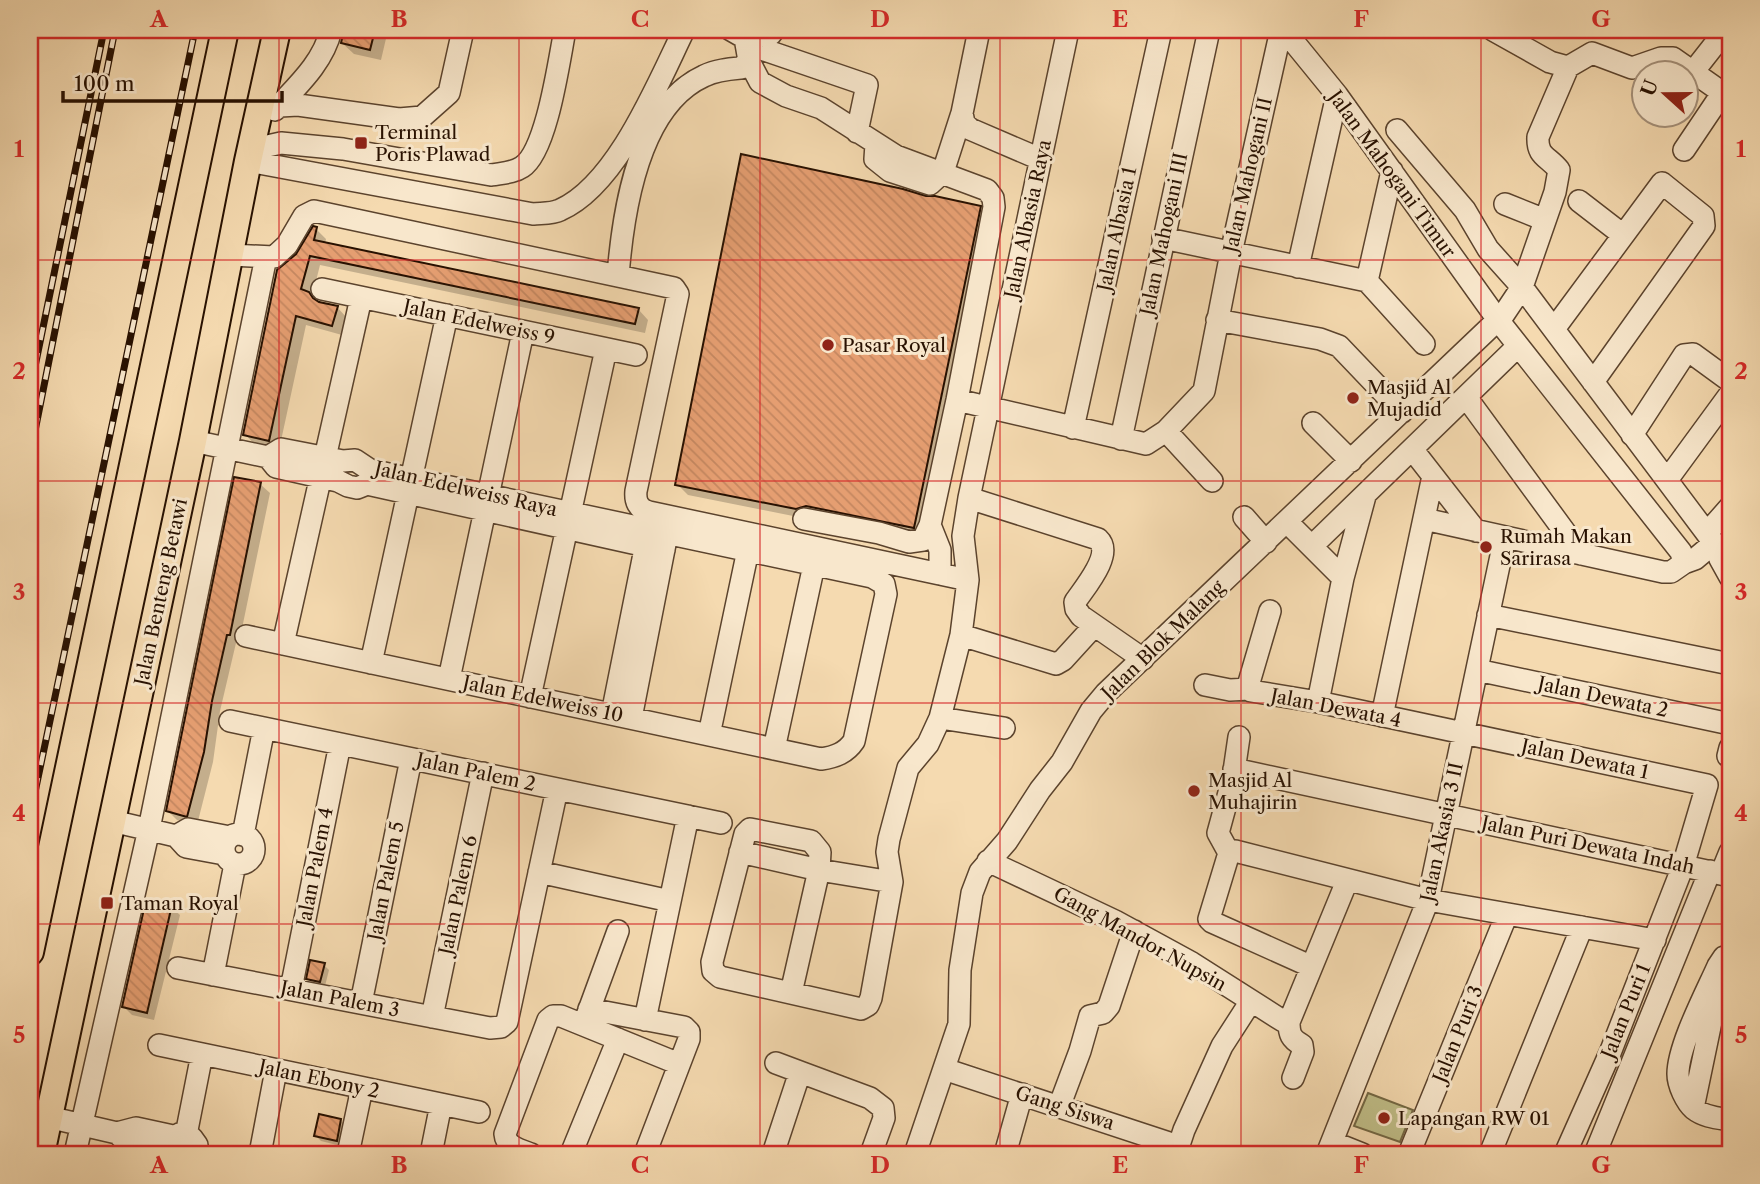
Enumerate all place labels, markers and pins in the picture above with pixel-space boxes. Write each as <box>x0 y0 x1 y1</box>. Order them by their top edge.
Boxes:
place label: Terminal Poris Plawad <box>375 121 491 166</box>
marker: Terminal Poris Plawad <box>353 135 369 151</box>
place label: Pasar Royal <box>842 334 946 357</box>
marker: Pasar Royal <box>820 337 836 353</box>
place label: Masjid Al Mujadid <box>1367 376 1451 421</box>
marker: Masjid Al Mujadid <box>1345 390 1361 406</box>
place label: Rumah Makan Sarirasa <box>1500 525 1632 570</box>
marker: Rumah Makan Sarirasa <box>1478 539 1494 555</box>
place label: Masjid Al Muhajirin <box>1208 769 1297 814</box>
marker: Masjid Al Muhajirin <box>1186 783 1202 799</box>
place label: Taman Royal <box>121 892 239 915</box>
marker: Taman Royal <box>99 895 115 911</box>
place label: Lapangan RW 01 <box>1398 1107 1549 1130</box>
marker: Lapangan RW 01 <box>1376 1110 1392 1126</box>

